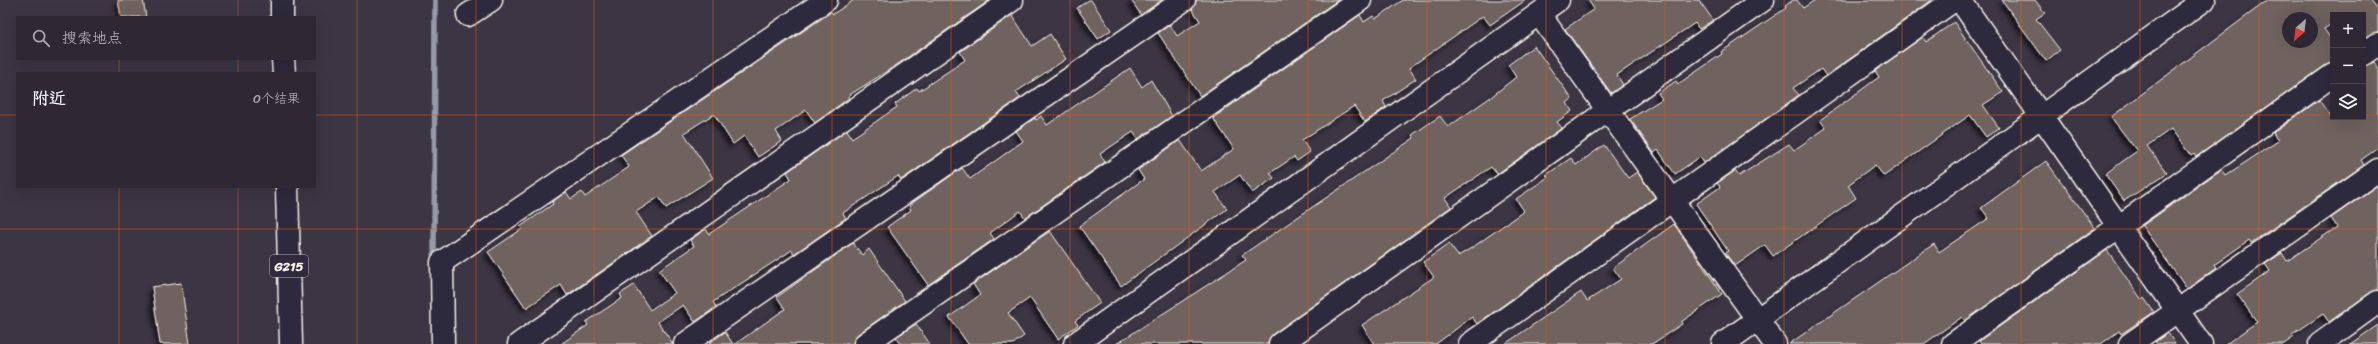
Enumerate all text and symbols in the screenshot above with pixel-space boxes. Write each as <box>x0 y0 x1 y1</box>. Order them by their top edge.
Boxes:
north arrow <box>2282 12 2318 48</box>
map controls <box>2330 12 2366 120</box>
button: + <box>2330 12 2366 48</box>
search box <box>16 16 316 60</box>
text: 搜索地点 <box>62 25 122 51</box>
icon: search <box>30 27 52 49</box>
button: − <box>2330 48 2366 84</box>
text: 附近 <box>32 83 66 113</box>
button: layers <box>2330 84 2366 120</box>
text: 0个结果 <box>253 87 300 110</box>
road number: G215 <box>270 255 308 277</box>

